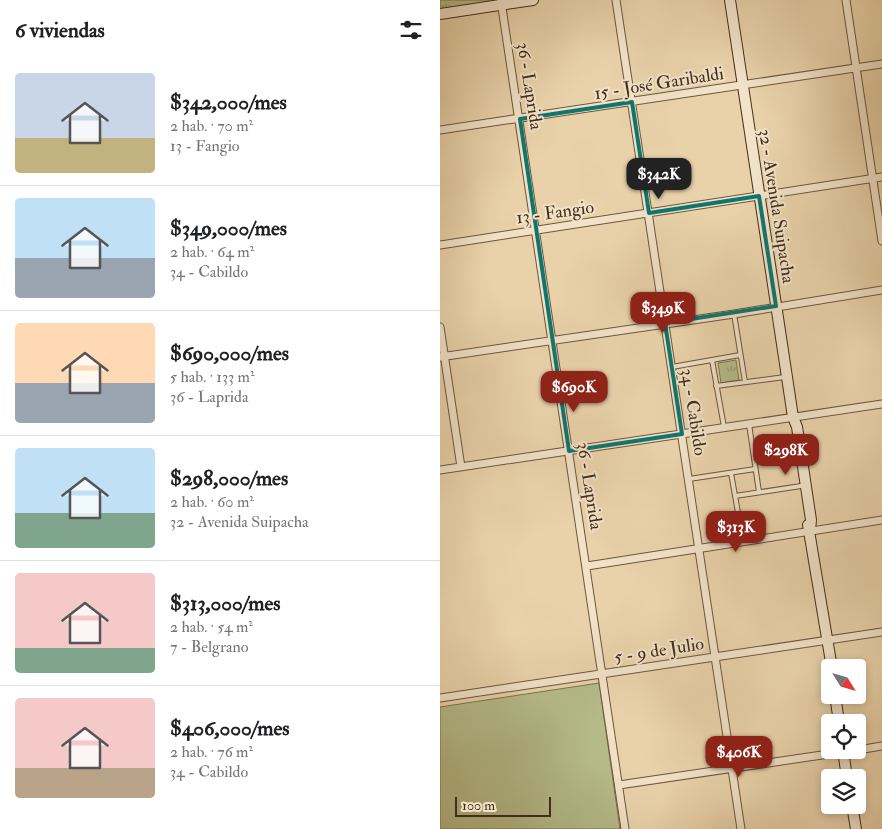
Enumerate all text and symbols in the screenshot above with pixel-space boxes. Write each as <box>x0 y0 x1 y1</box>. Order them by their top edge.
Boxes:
icon: filters <box>397 16 425 44</box>
text: 6 viviendas <box>15 17 105 44</box>
street label: 36 - Laprida <box>511 41 548 132</box>
street label: 15 - José Garibaldi <box>593 62 726 105</box>
text: $342,000/mes <box>170 89 287 116</box>
icon: home <box>55 93 115 153</box>
text: 2 hab. · 70 m² <box>170 116 253 136</box>
street label: 32 - Avenida Suipacha <box>753 127 800 285</box>
text: 13 - Fangio <box>170 136 240 156</box>
pin: $342K <box>624 158 694 200</box>
text: $342K <box>637 164 681 184</box>
street label: 13 - Fangio <box>515 196 596 229</box>
text: $349,000/mes <box>170 215 287 242</box>
icon: home <box>55 218 115 278</box>
text: 2 hab. · 64 m² <box>170 242 254 262</box>
text: 34 - Cabildo <box>170 262 248 282</box>
pin: $349K <box>628 292 698 334</box>
text: $349K <box>641 298 685 318</box>
text: $690,000/mes <box>170 340 289 367</box>
icon: home <box>55 343 115 403</box>
text: 5 hab. · 133 m² <box>170 367 254 387</box>
street label: 34 - Cabildo <box>675 367 712 458</box>
pin: $690K <box>539 370 609 413</box>
text: $690K <box>552 377 596 397</box>
text: 36 - Laprida <box>170 387 249 407</box>
pin: $298K <box>751 434 821 476</box>
text: $298K <box>764 440 808 460</box>
street label: 36 - Laprida <box>571 441 608 532</box>
text: $298,000/mes <box>170 465 288 492</box>
icon: home <box>55 468 115 528</box>
text: 2 hab. · 60 m² <box>170 492 254 512</box>
pin: $313K <box>701 510 771 553</box>
text: 32 - Avenida Suipacha <box>170 512 309 532</box>
text: $313K <box>717 517 755 537</box>
text: $313,000/mes <box>170 590 280 617</box>
icon: home <box>55 593 115 653</box>
text: 2 hab. · 54 m² <box>170 617 253 637</box>
street label: 5 - 9 de Julio <box>613 632 706 669</box>
text: 7 - Belgrano <box>170 637 248 657</box>
north arrow <box>821 659 866 704</box>
map controls <box>821 659 866 814</box>
button: locate <box>821 714 866 759</box>
text: $406,000/mes <box>170 715 290 742</box>
icon: home <box>55 718 115 778</box>
pin: $406K <box>704 736 774 778</box>
text: 2 hab. · 76 m² <box>170 742 253 762</box>
text: $406K <box>716 742 762 762</box>
text: 34 - Cabildo <box>170 762 248 782</box>
button: layers <box>821 769 866 814</box>
scale bar <box>455 794 551 817</box>
text: 100 m <box>462 797 495 814</box>

